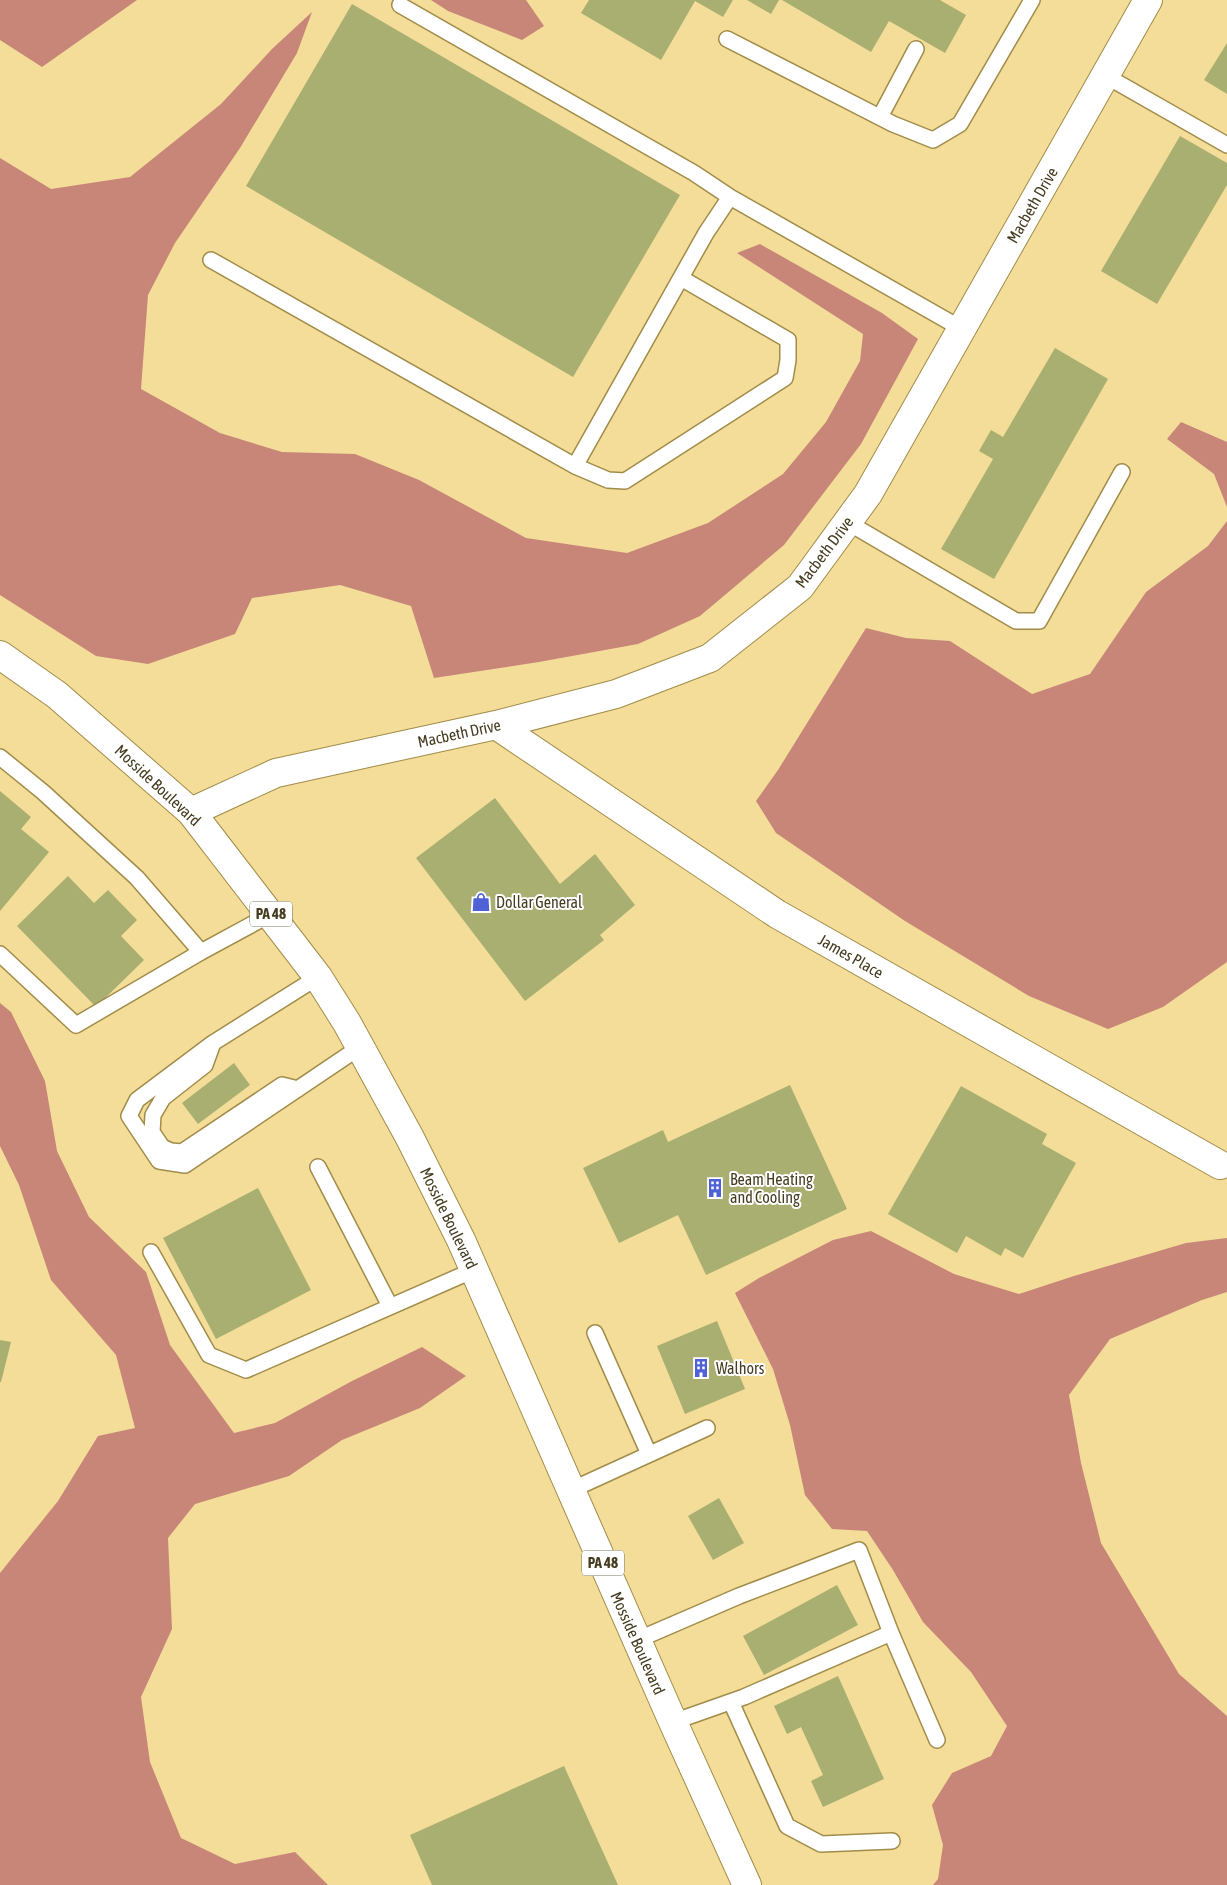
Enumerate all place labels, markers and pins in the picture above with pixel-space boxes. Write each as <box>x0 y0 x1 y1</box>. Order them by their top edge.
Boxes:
shop icon: Dollar General <box>470 891 492 913</box>
place label: Dollar General <box>496 893 583 911</box>
place label: Beam Heating and Cooling <box>730 1170 813 1207</box>
building icon: Beam Heating and Cooling <box>704 1177 726 1199</box>
building icon: Walhors <box>690 1357 712 1379</box>
place label: Walhors <box>716 1359 765 1377</box>

